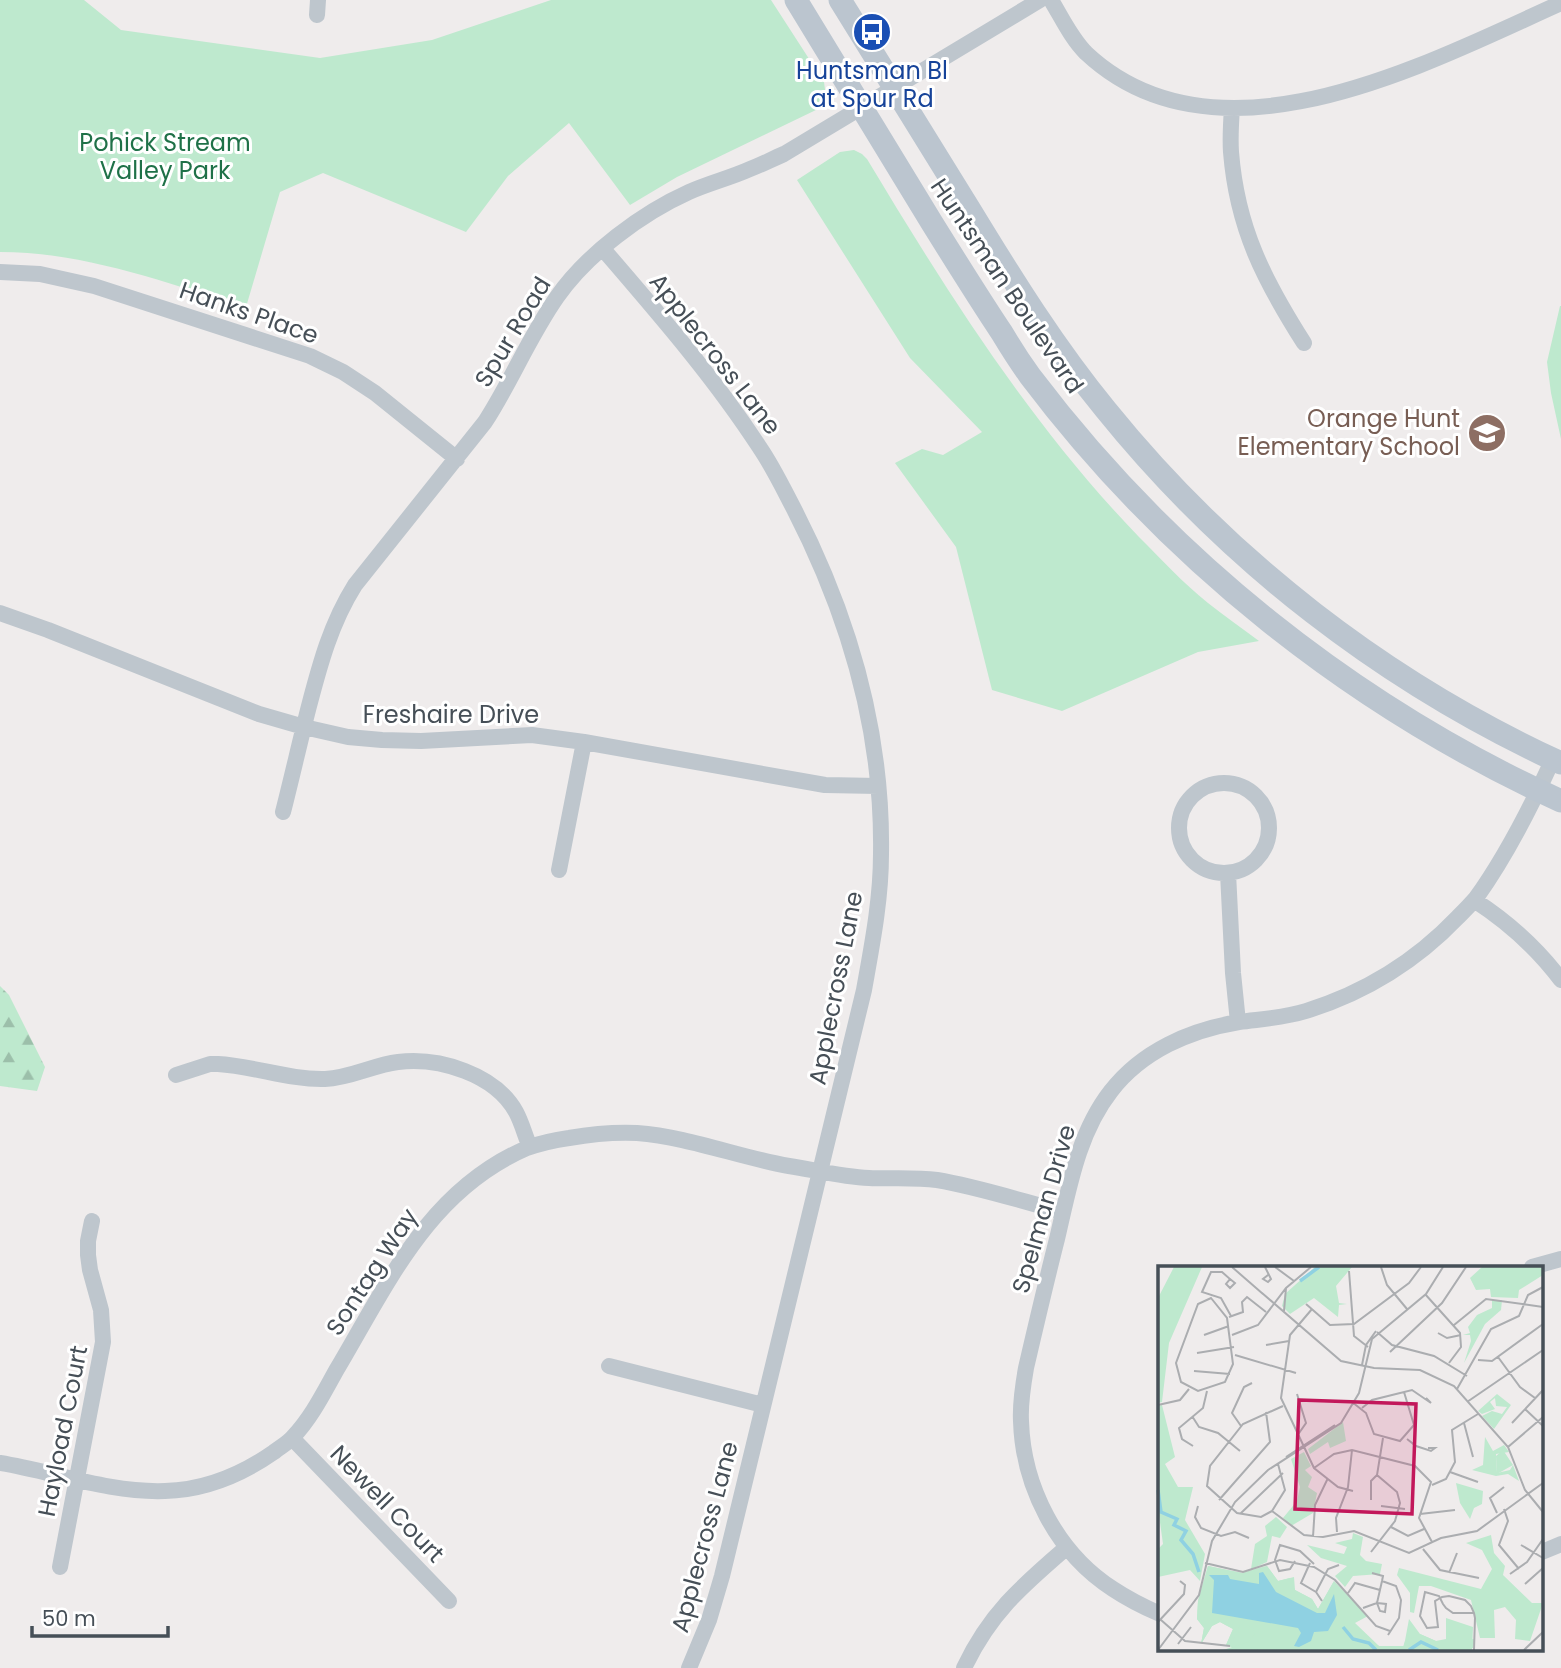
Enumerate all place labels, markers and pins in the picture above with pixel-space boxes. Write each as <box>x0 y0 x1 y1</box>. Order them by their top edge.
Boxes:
bus stop icon: Huntsman Bl at Spur Rd <box>851 11 893 53</box>
place label: Huntsman Bl at Spur Rd <box>796 54 948 115</box>
place label: Orange Hunt Elementary School <box>1237 402 1460 463</box>
school or university icon: Orange Hunt Elementary School <box>1466 412 1508 454</box>

